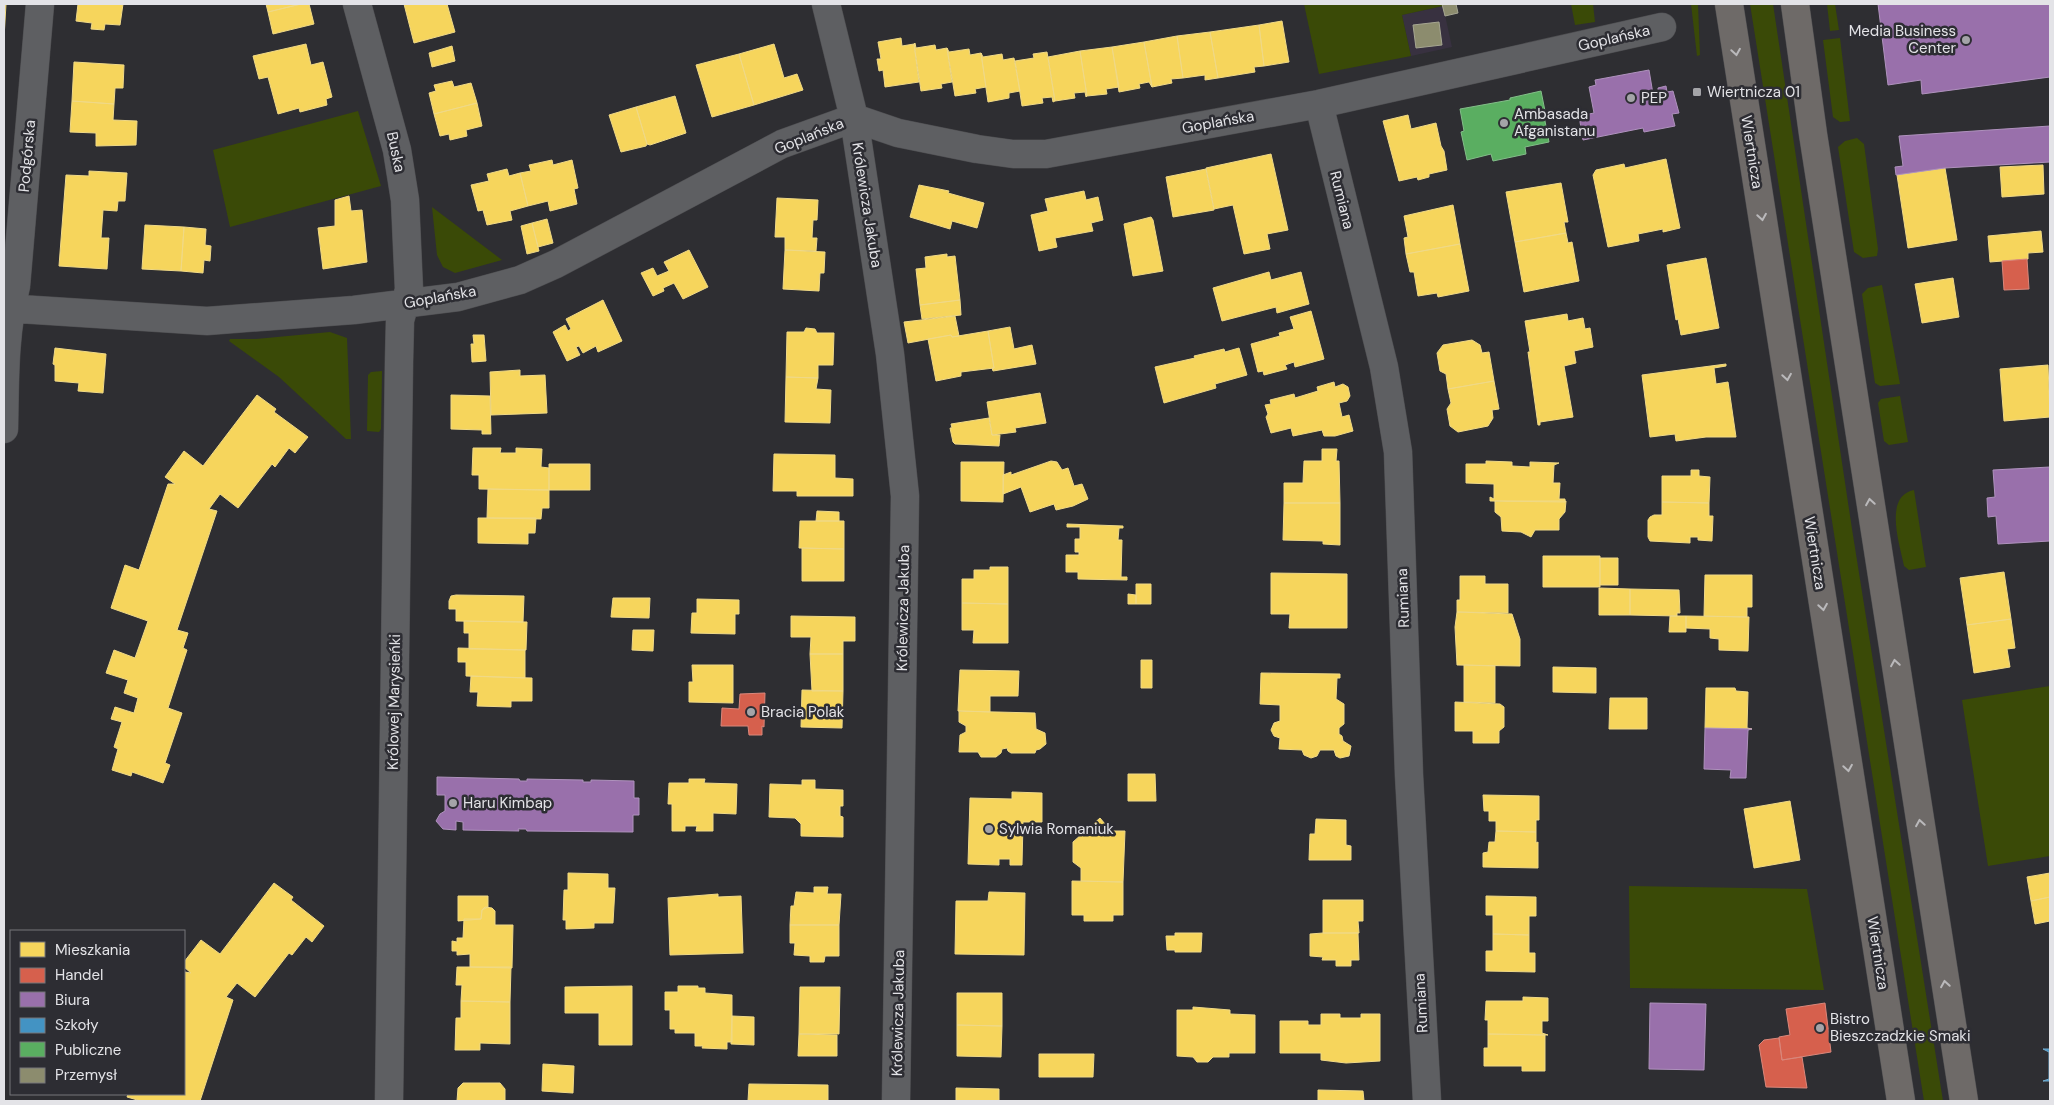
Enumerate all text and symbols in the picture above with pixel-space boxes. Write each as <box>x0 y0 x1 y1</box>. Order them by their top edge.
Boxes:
street label: Goplańska <box>1576 20 1652 56</box>
place label: Media Business Center <box>1849 21 1956 58</box>
marker: Media Business Center <box>1960 34 1972 46</box>
one-way arrow <box>1730 48 1741 56</box>
place label: Wiertnicza 01 <box>1707 82 1800 102</box>
marker: Wiertnicza 01 <box>1691 86 1703 98</box>
place label: PEP <box>1641 88 1667 108</box>
marker: PEP <box>1625 92 1637 104</box>
place label: Ambasada Afganistanu <box>1514 104 1595 141</box>
street label: Goplańska <box>1180 106 1256 138</box>
street label: Goplańska <box>771 113 847 159</box>
street label: Wiertnicza <box>1736 114 1768 190</box>
marker: Ambasada Afganistanu <box>1498 117 1510 129</box>
street label: Podgórska <box>14 119 40 193</box>
street label: Buska <box>382 130 410 174</box>
street label: Królewicza Jakuba <box>847 141 887 269</box>
street label: Rumiana <box>1325 169 1359 231</box>
one-way arrow <box>1756 212 1766 221</box>
street label: Goplańska <box>402 281 478 313</box>
one-way arrow <box>1781 374 1792 382</box>
one-way arrow <box>1865 498 1876 506</box>
street label: Wiertnicza <box>1799 515 1831 591</box>
street label: Królewicza Jakuba <box>892 545 914 671</box>
street label: Rumiana <box>1392 568 1414 628</box>
one-way arrow <box>1818 603 1828 611</box>
street label: Królowej Marysieńki <box>383 634 405 770</box>
one-way arrow <box>1890 659 1901 667</box>
place label: Bracia Polak <box>761 702 845 722</box>
marker: Bracia Polak <box>745 706 757 718</box>
one-way arrow <box>1843 763 1853 772</box>
place label: Haru Kimbap <box>463 793 552 813</box>
marker: Haru Kimbap <box>447 797 459 809</box>
place label: Sylwia Romaniuk <box>999 819 1114 839</box>
one-way arrow <box>1916 819 1926 828</box>
marker: Sylwia Romaniuk <box>983 823 995 835</box>
street label: Wiertnicza <box>1862 915 1894 991</box>
legend <box>10 930 185 1095</box>
text: Mieszkania <box>55 940 130 960</box>
street label: Królewicza Jakuba <box>887 950 909 1076</box>
text: Handel <box>55 965 103 985</box>
street label: Rumiana <box>1409 973 1433 1033</box>
one-way arrow <box>1941 980 1951 988</box>
text: Biura <box>55 990 90 1010</box>
place label: Bistro Bieszczadzkie Smaki <box>1830 1009 1971 1046</box>
text: Szkoły <box>55 1015 99 1035</box>
marker: Bistro Bieszczadzkie Smaki <box>1814 1022 1826 1034</box>
text: Publiczne <box>55 1040 121 1060</box>
text: Przemysł <box>55 1065 117 1085</box>

